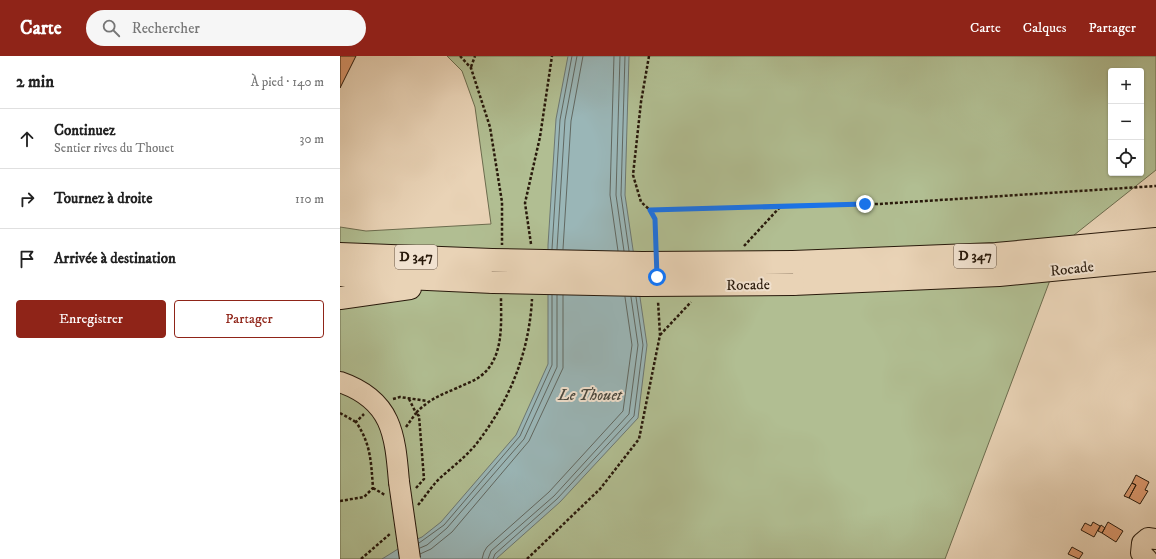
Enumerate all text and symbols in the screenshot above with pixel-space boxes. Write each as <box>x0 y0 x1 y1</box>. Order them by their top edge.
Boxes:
search box <box>86 10 366 46</box>
text: Carte <box>20 17 62 40</box>
icon: search <box>100 17 122 39</box>
text: Rechercher <box>132 19 200 38</box>
text: Carte <box>970 19 1001 37</box>
text: Calques <box>1023 19 1066 37</box>
text: Partager <box>1088 19 1136 37</box>
map controls <box>1108 68 1144 176</box>
button: + <box>1108 68 1144 104</box>
text: 2 min <box>16 71 54 93</box>
text: À pied · 140 m <box>251 74 324 90</box>
button: − <box>1108 104 1144 140</box>
text: Continuez <box>54 121 115 140</box>
icon: ahead <box>16 128 38 150</box>
text: 30 m <box>300 131 324 147</box>
text: Sentier rives du Thouet <box>54 140 174 156</box>
button: locate <box>1108 140 1144 176</box>
icon: right <box>16 188 38 210</box>
text: Tournez à droite <box>54 189 152 208</box>
text: 110 m <box>295 191 324 207</box>
route end <box>856 195 874 213</box>
road number: D 347 <box>954 244 996 268</box>
road number: D 347 <box>395 245 437 269</box>
icon: arrive <box>16 248 38 270</box>
text: Arrivée à destination <box>54 249 176 268</box>
street label: Rocade <box>1049 257 1095 281</box>
route start <box>648 268 666 286</box>
street label: Rocade <box>726 275 770 295</box>
button: Enregistrer <box>16 300 166 338</box>
button: Partager <box>174 300 324 338</box>
water label: Le Thouet <box>557 385 623 405</box>

